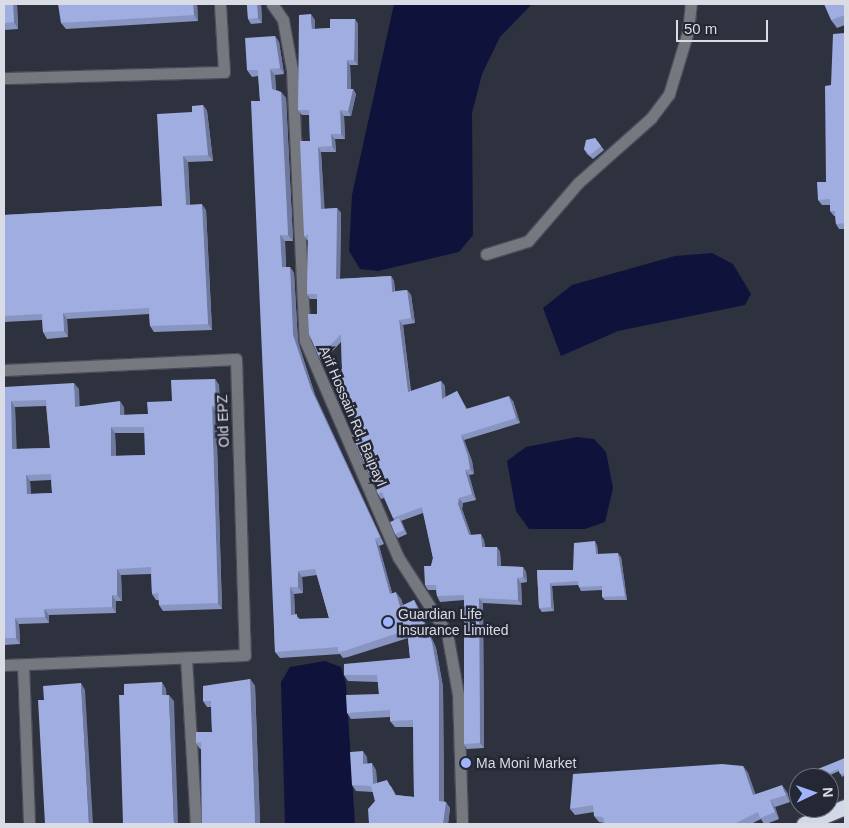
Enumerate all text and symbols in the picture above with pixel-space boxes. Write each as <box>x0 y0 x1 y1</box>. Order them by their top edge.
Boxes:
scale bar <box>679 10 772 42</box>
text: 50 m <box>684 20 717 37</box>
street label: Arif Hossain Rd, Baipayl <box>316 343 390 489</box>
street label: Old EPZ <box>214 394 232 448</box>
place label: Guardian Life Insurance Limited <box>398 606 509 638</box>
marker: Guardian Life Insurance Limited <box>382 616 394 628</box>
place label: Ma Moni Market <box>476 755 576 771</box>
marker: Ma Moni Market <box>460 757 472 769</box>
north arrow <box>789 768 839 818</box>
text: N <box>820 787 836 798</box>

